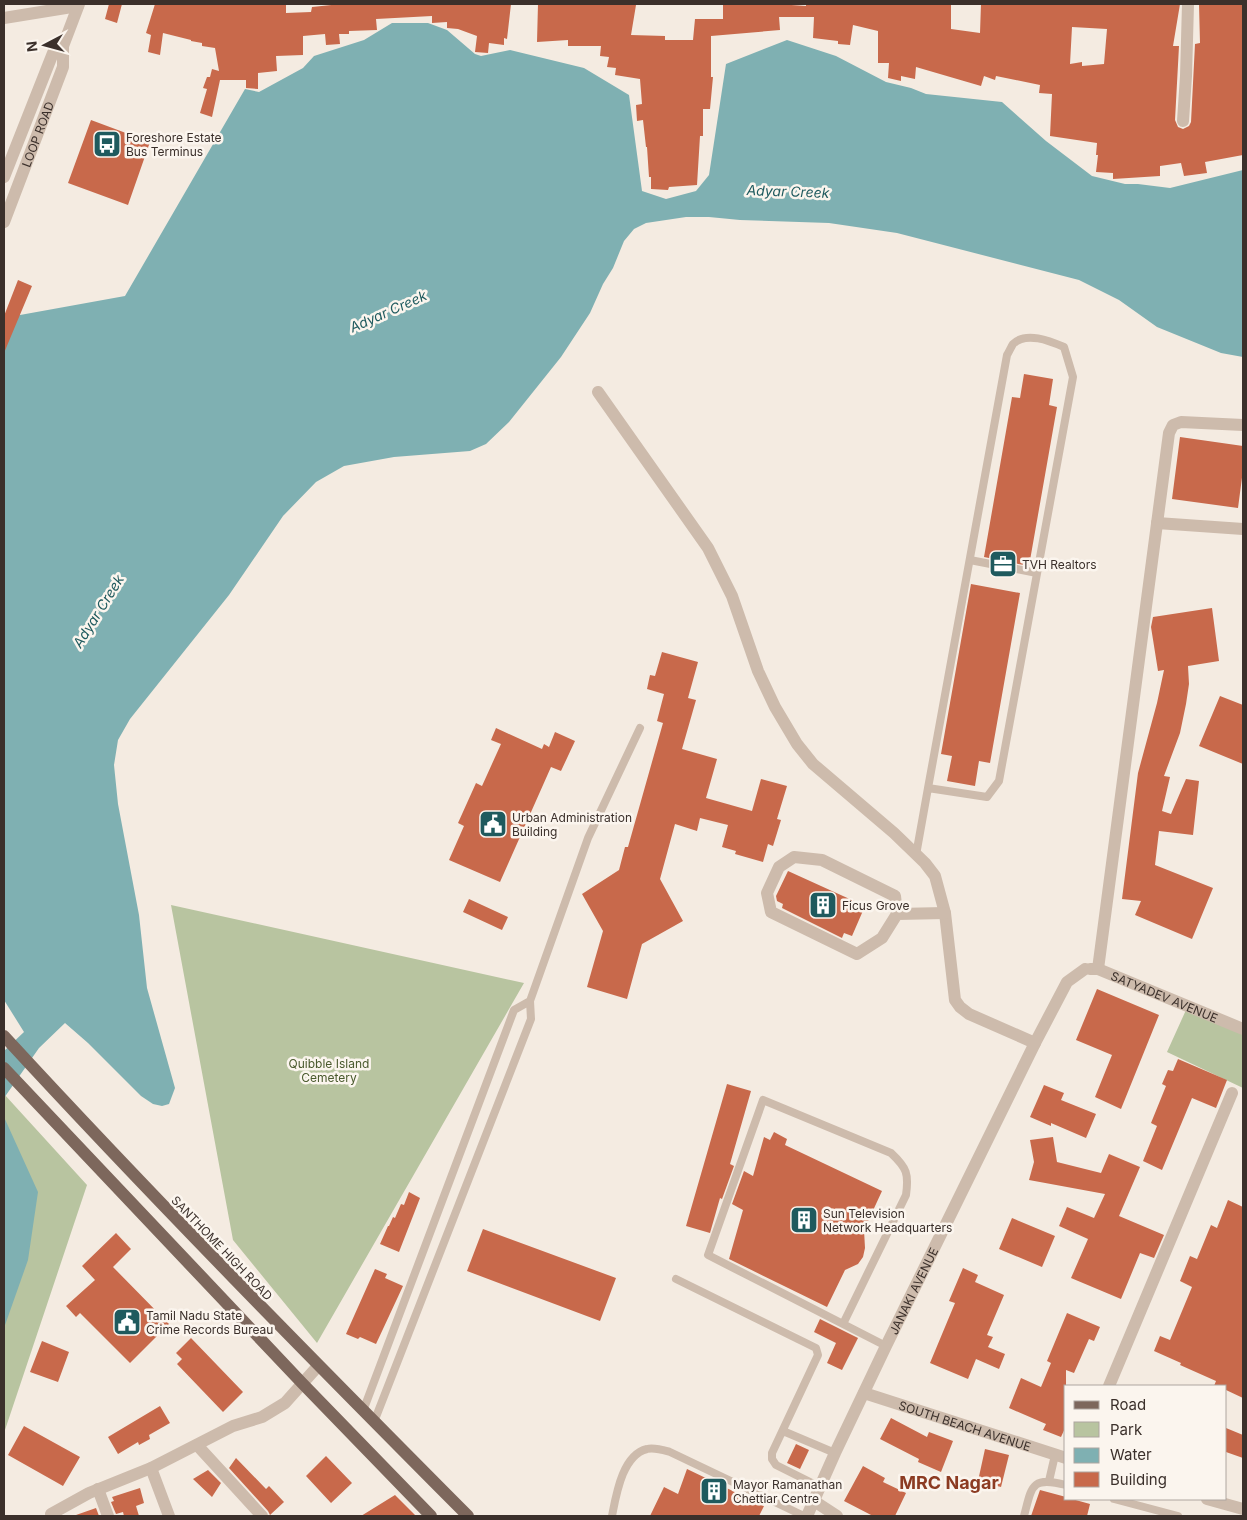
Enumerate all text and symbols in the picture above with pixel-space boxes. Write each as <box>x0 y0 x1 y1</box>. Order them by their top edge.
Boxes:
north arrow <box>20 20 70 70</box>
text: N <box>23 40 41 53</box>
street label: LOOP ROAD <box>18 99 57 169</box>
bus stop icon: Foreshore Estate Bus Terminus <box>92 129 122 159</box>
place label: Foreshore Estate Bus Terminus <box>126 130 222 159</box>
water label: Adyar Creek <box>745 181 830 201</box>
water label: Adyar Creek <box>346 286 430 336</box>
office icon: TVH Realtors <box>988 549 1018 579</box>
place label: TVH Realtors <box>1022 557 1097 572</box>
water label: Adyar Creek <box>68 571 127 651</box>
public building icon: Urban Administration Building <box>478 809 508 839</box>
place label: Urban Administration Building <box>512 810 632 839</box>
building icon: Ficus Grove <box>808 890 838 920</box>
place label: Ficus Grove <box>842 898 909 913</box>
street label: SATYADEV AVENUE <box>1109 968 1220 1025</box>
park label: Quibble Island Cemetery <box>289 1056 369 1085</box>
street label: SANTHOME HIGH ROAD <box>168 1193 276 1303</box>
building icon: Sun Television Network Headquarters <box>789 1205 819 1235</box>
place label: Sun Television Network Headquarters <box>823 1206 952 1235</box>
street label: JANAKI AVENUE <box>885 1245 941 1337</box>
public building icon: Tamil Nadu State Crime Records Bureau <box>112 1307 142 1337</box>
place label: Tamil Nadu State Crime Records Bureau <box>146 1308 273 1337</box>
legend <box>1064 1385 1227 1500</box>
text: Road <box>1110 1395 1146 1414</box>
street label: SOUTH BEACH AVENUE <box>897 1397 1033 1454</box>
text: Park <box>1110 1420 1143 1439</box>
text: Water <box>1110 1445 1152 1464</box>
text: Building <box>1110 1470 1167 1489</box>
district label: MRC Nagar <box>899 1472 999 1493</box>
building icon: Mayor Ramanathan Chettiar Centre <box>699 1476 729 1506</box>
place label: Mayor Ramanathan Chettiar Centre <box>733 1477 842 1506</box>

